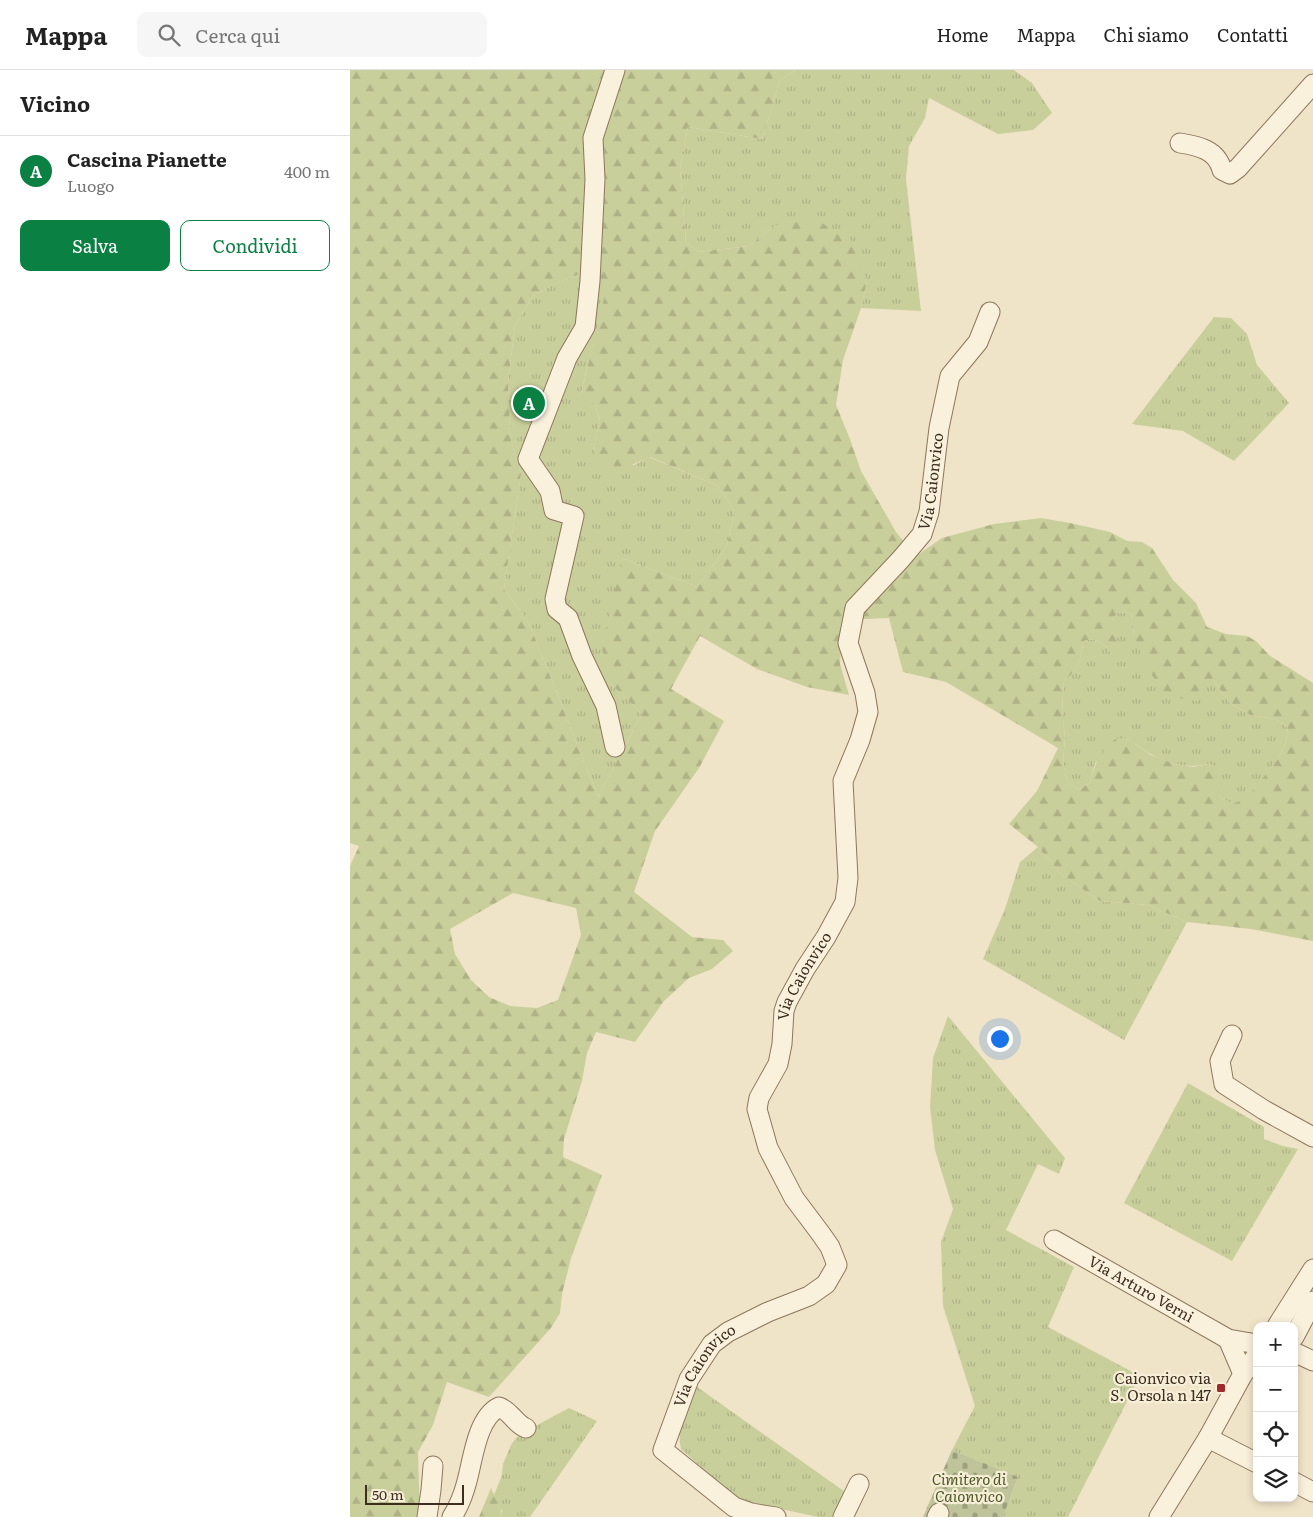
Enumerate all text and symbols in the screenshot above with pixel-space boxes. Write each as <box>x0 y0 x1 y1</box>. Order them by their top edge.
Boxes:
search box <box>137 12 487 57</box>
text: Mappa <box>25 17 107 52</box>
icon: search <box>155 21 183 49</box>
text: Cerca qui <box>195 21 280 49</box>
text: Home <box>936 21 988 48</box>
text: Mappa <box>1016 21 1075 48</box>
text: Chi siamo <box>1103 21 1189 48</box>
text: Contatti <box>1217 21 1288 48</box>
text: Vicino <box>20 87 90 118</box>
text: Cascina Pianette <box>67 145 227 173</box>
text: A <box>30 159 42 183</box>
text: 400 m <box>284 159 330 183</box>
text: Luogo <box>67 173 114 197</box>
button: Salva <box>20 220 170 271</box>
button: Condividi <box>180 220 330 271</box>
pin: A <box>513 384 545 422</box>
street label: Via Caionvico <box>911 431 948 533</box>
street label: Via Caionvico <box>770 926 837 1021</box>
your location <box>987 1026 1013 1052</box>
street label: Via Arturo Verni <box>1085 1249 1199 1327</box>
street label: Via Caionvico <box>667 1317 739 1410</box>
map controls <box>1253 1322 1298 1502</box>
button: + <box>1253 1322 1298 1367</box>
place label: Caionvico via S. Orsola n 147 <box>1110 1366 1212 1406</box>
button: − <box>1253 1367 1298 1412</box>
marker: Caionvico via S. Orsola n 147 <box>1215 1382 1227 1394</box>
button: locate <box>1253 1412 1298 1457</box>
button: layers <box>1253 1457 1298 1502</box>
park label: Cimitero di Caionvico <box>932 1467 1007 1507</box>
scale bar <box>365 1482 464 1505</box>
text: 50 m <box>372 1484 404 1504</box>

